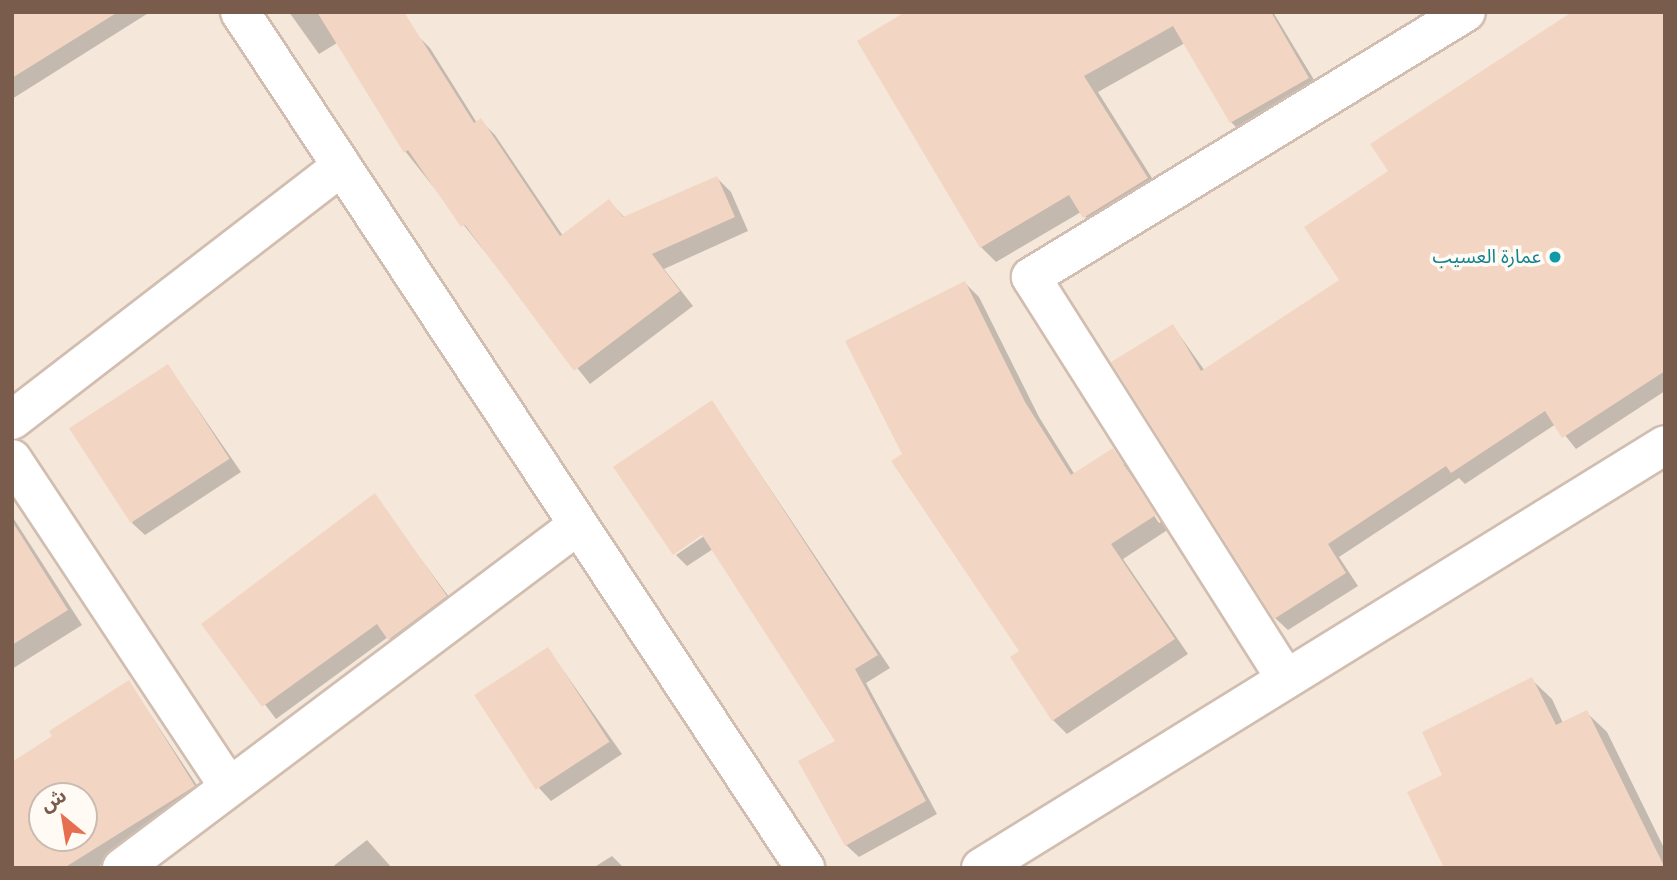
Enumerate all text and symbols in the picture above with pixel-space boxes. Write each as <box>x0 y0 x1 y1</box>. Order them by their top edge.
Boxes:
place label: عمارة العسيب <box>1433 246 1541 268</box>
marker: عمارة العسيب <box>1547 249 1563 265</box>
north arrow <box>28 782 98 852</box>
text: ش <box>35 782 71 818</box>

